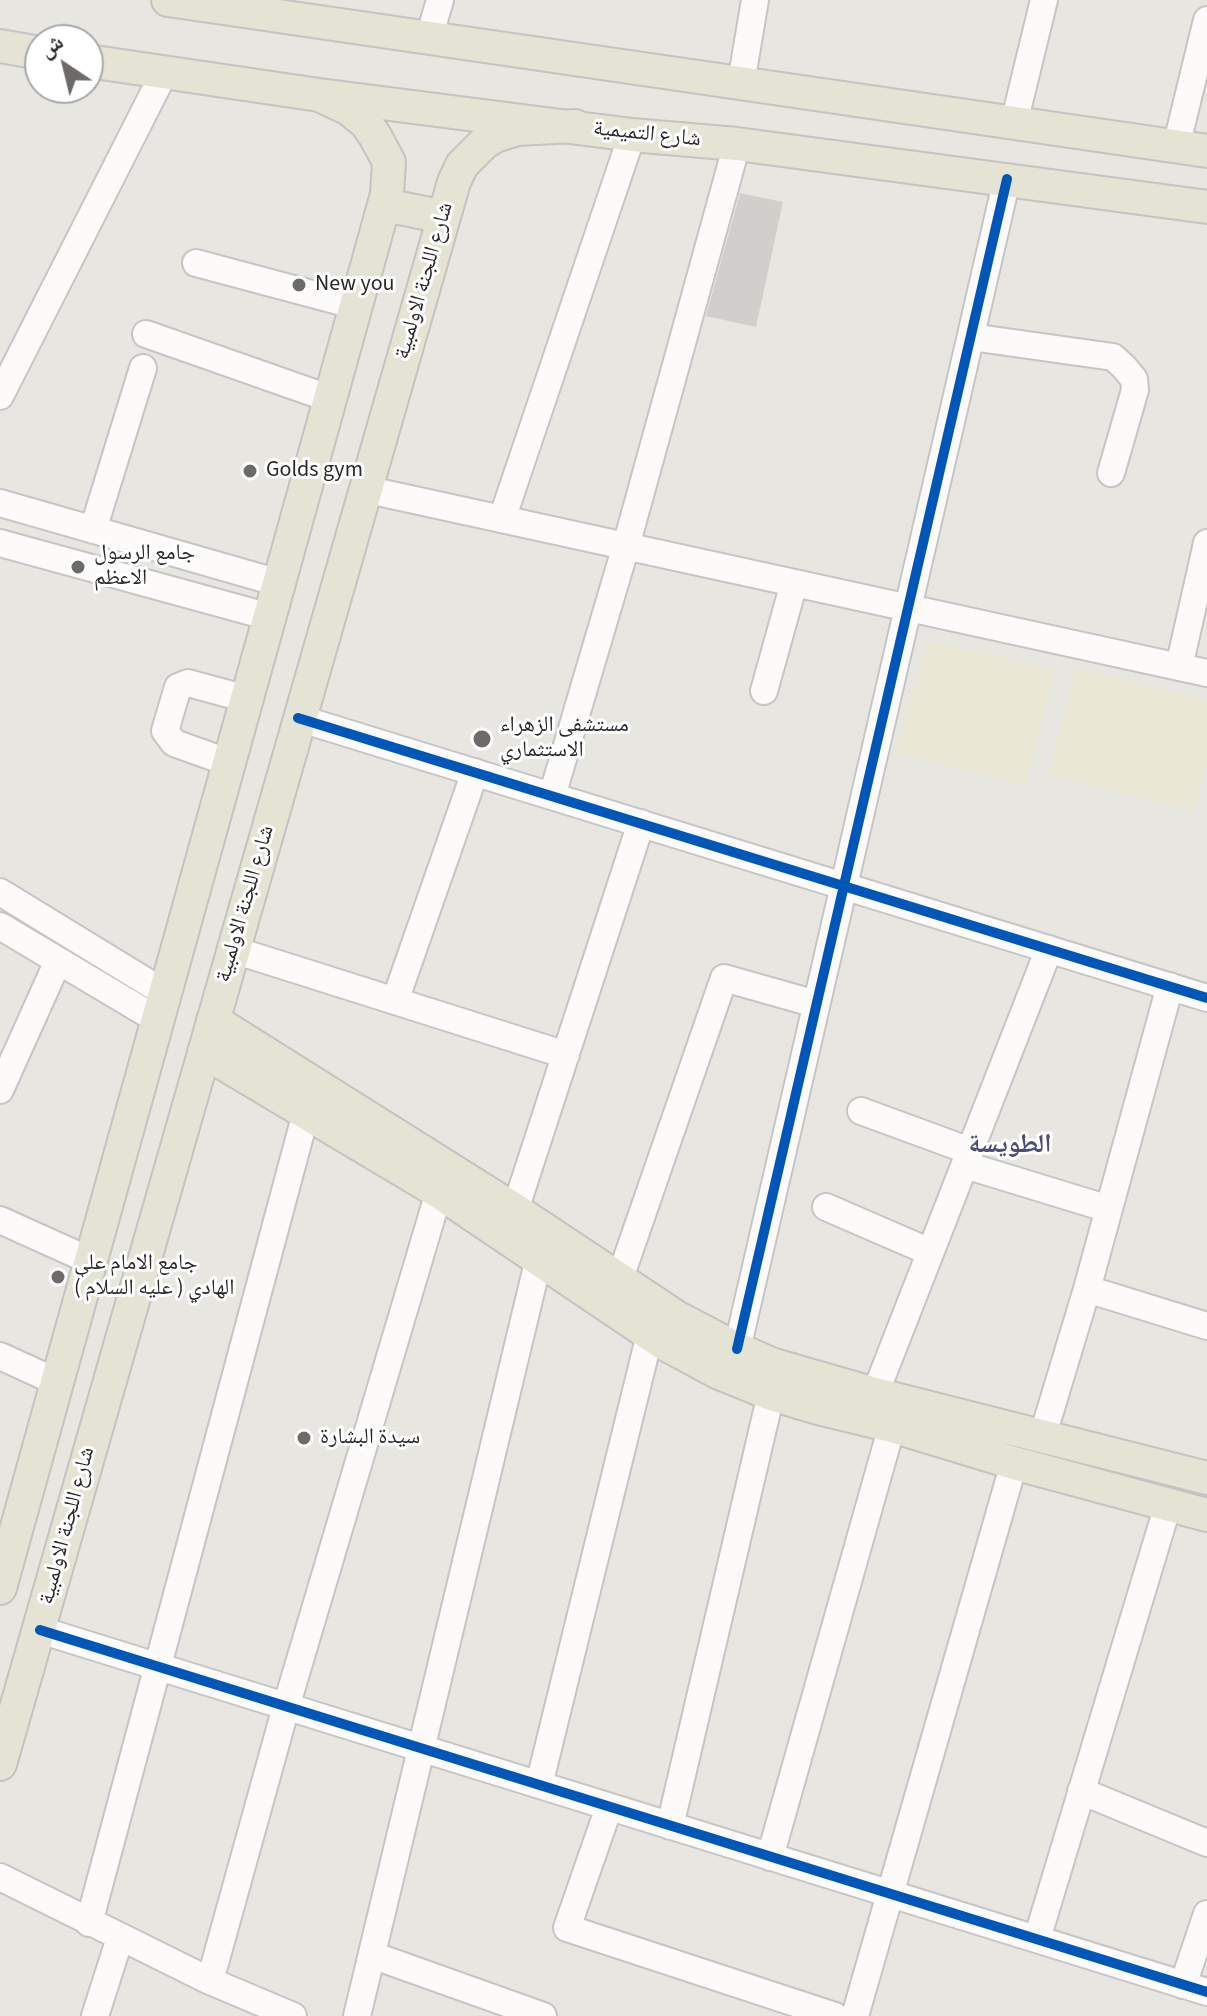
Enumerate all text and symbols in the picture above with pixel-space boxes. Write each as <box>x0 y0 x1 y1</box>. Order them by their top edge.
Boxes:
north arrow <box>24 24 104 104</box>
text: ش <box>33 26 70 66</box>
street label: شارع التميمية <box>592 116 702 154</box>
street label: شارع اللجنة الاولمبية <box>390 200 460 362</box>
place label: New you <box>315 272 395 298</box>
marker: New you <box>290 276 308 294</box>
place label: Golds gym <box>266 458 363 484</box>
marker: Golds gym <box>241 462 259 480</box>
place label: جامع الرسول الاعظم <box>94 541 195 592</box>
marker: جامع الرسول الاعظم <box>69 558 87 576</box>
place label: مستشفى الزهراء الاستثماري <box>500 713 629 764</box>
marker: مستشفى الزهراء الاستثماري <box>471 728 493 750</box>
street label: شارع اللجنة الاولمبية <box>211 823 281 985</box>
district label: الطويسة <box>968 1130 1052 1162</box>
place label: جامع الامام علي الهادي ( عليه السلام ) <box>74 1251 235 1302</box>
marker: جامع الامام علي الهادي ( عليه السلام ) <box>49 1268 67 1286</box>
place label: سيدة البشارة <box>320 1425 420 1451</box>
marker: سيدة البشارة <box>295 1429 313 1447</box>
street label: شارع اللجنة الاولمبية <box>34 1444 102 1608</box>

